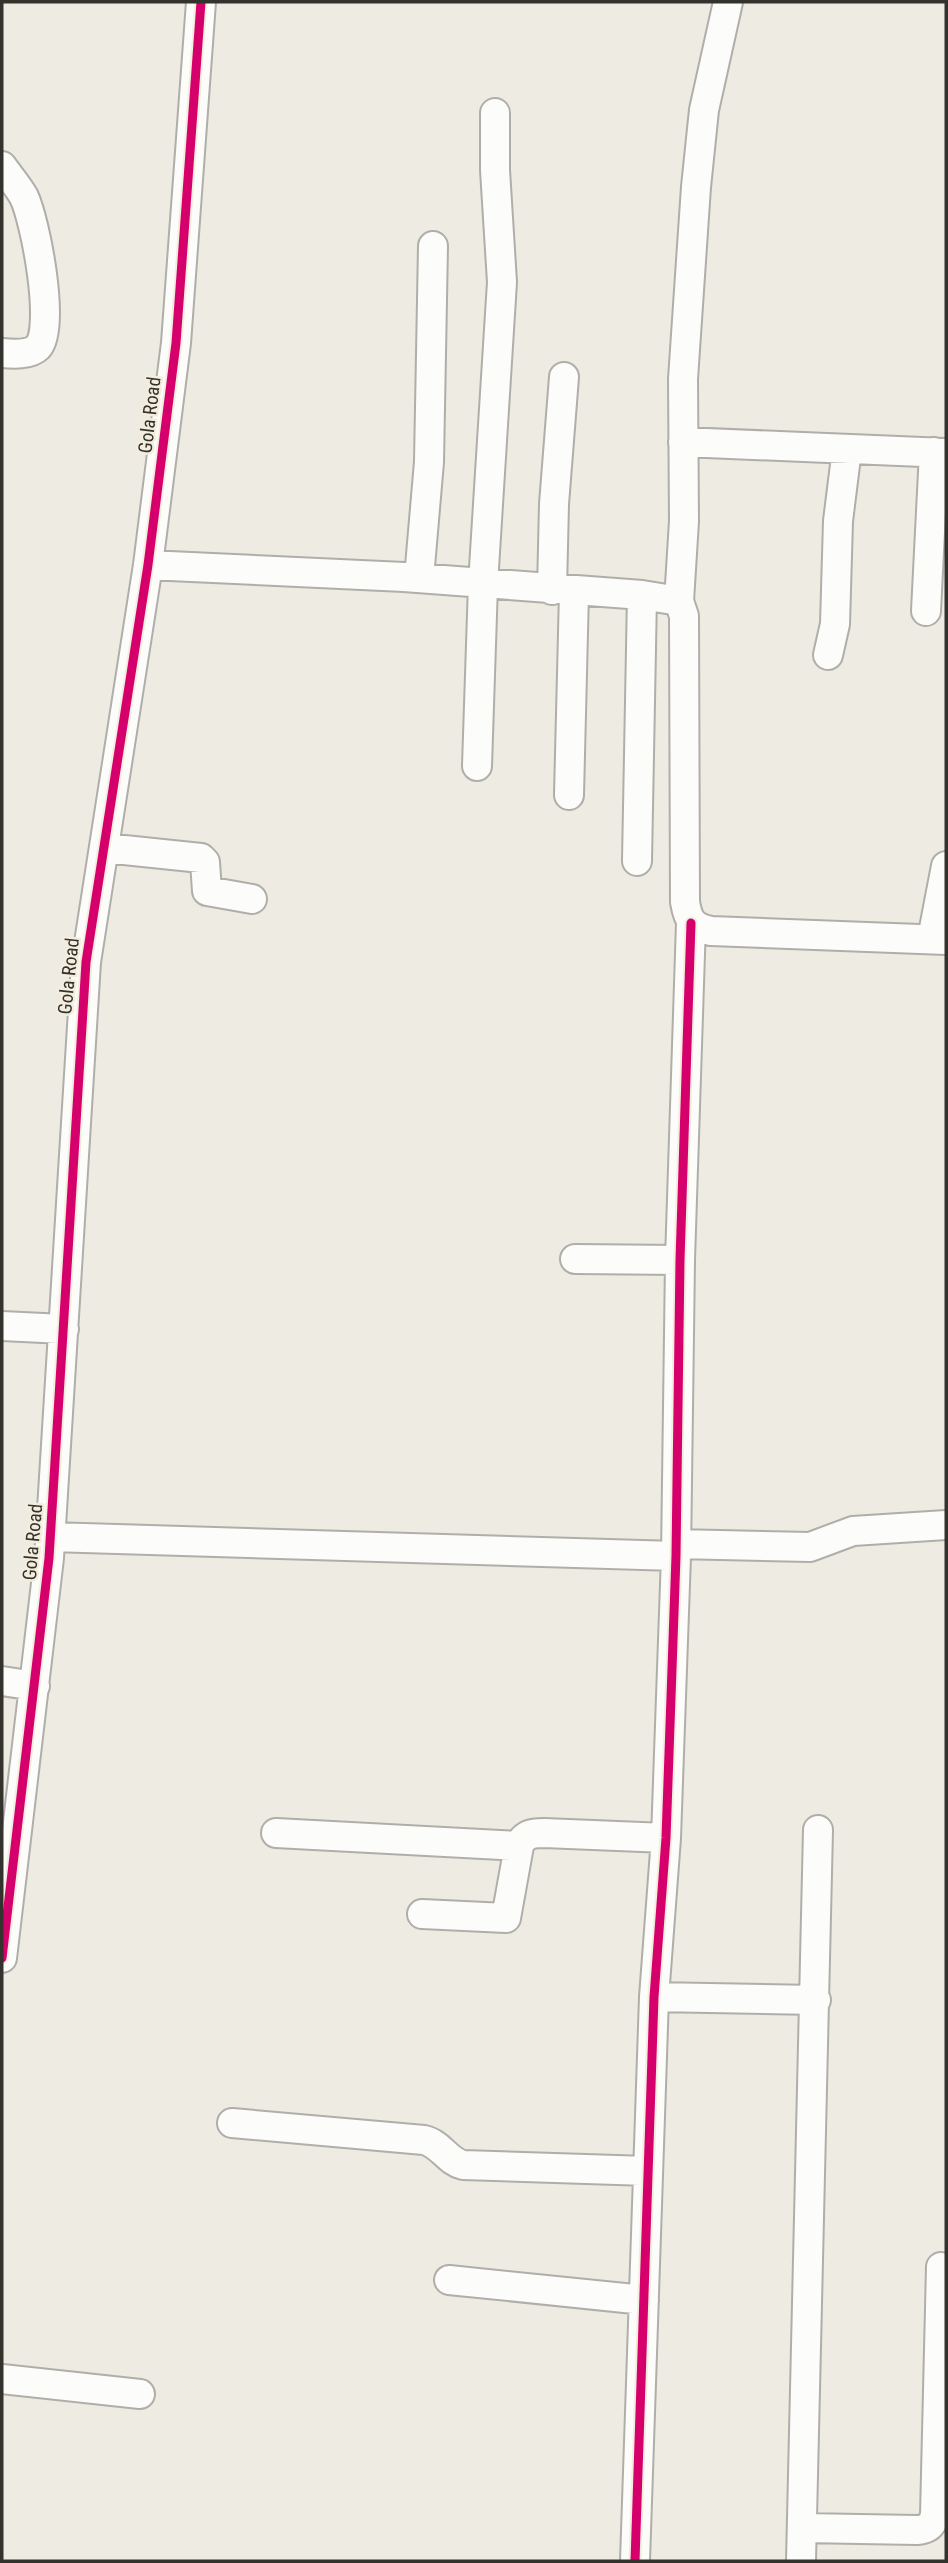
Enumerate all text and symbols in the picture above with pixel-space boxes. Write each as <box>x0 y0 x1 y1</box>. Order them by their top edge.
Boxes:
street label: Gola Road <box>133 376 166 455</box>
street label: Gola Road <box>53 937 84 1015</box>
street label: Gola Road <box>18 1503 47 1581</box>

